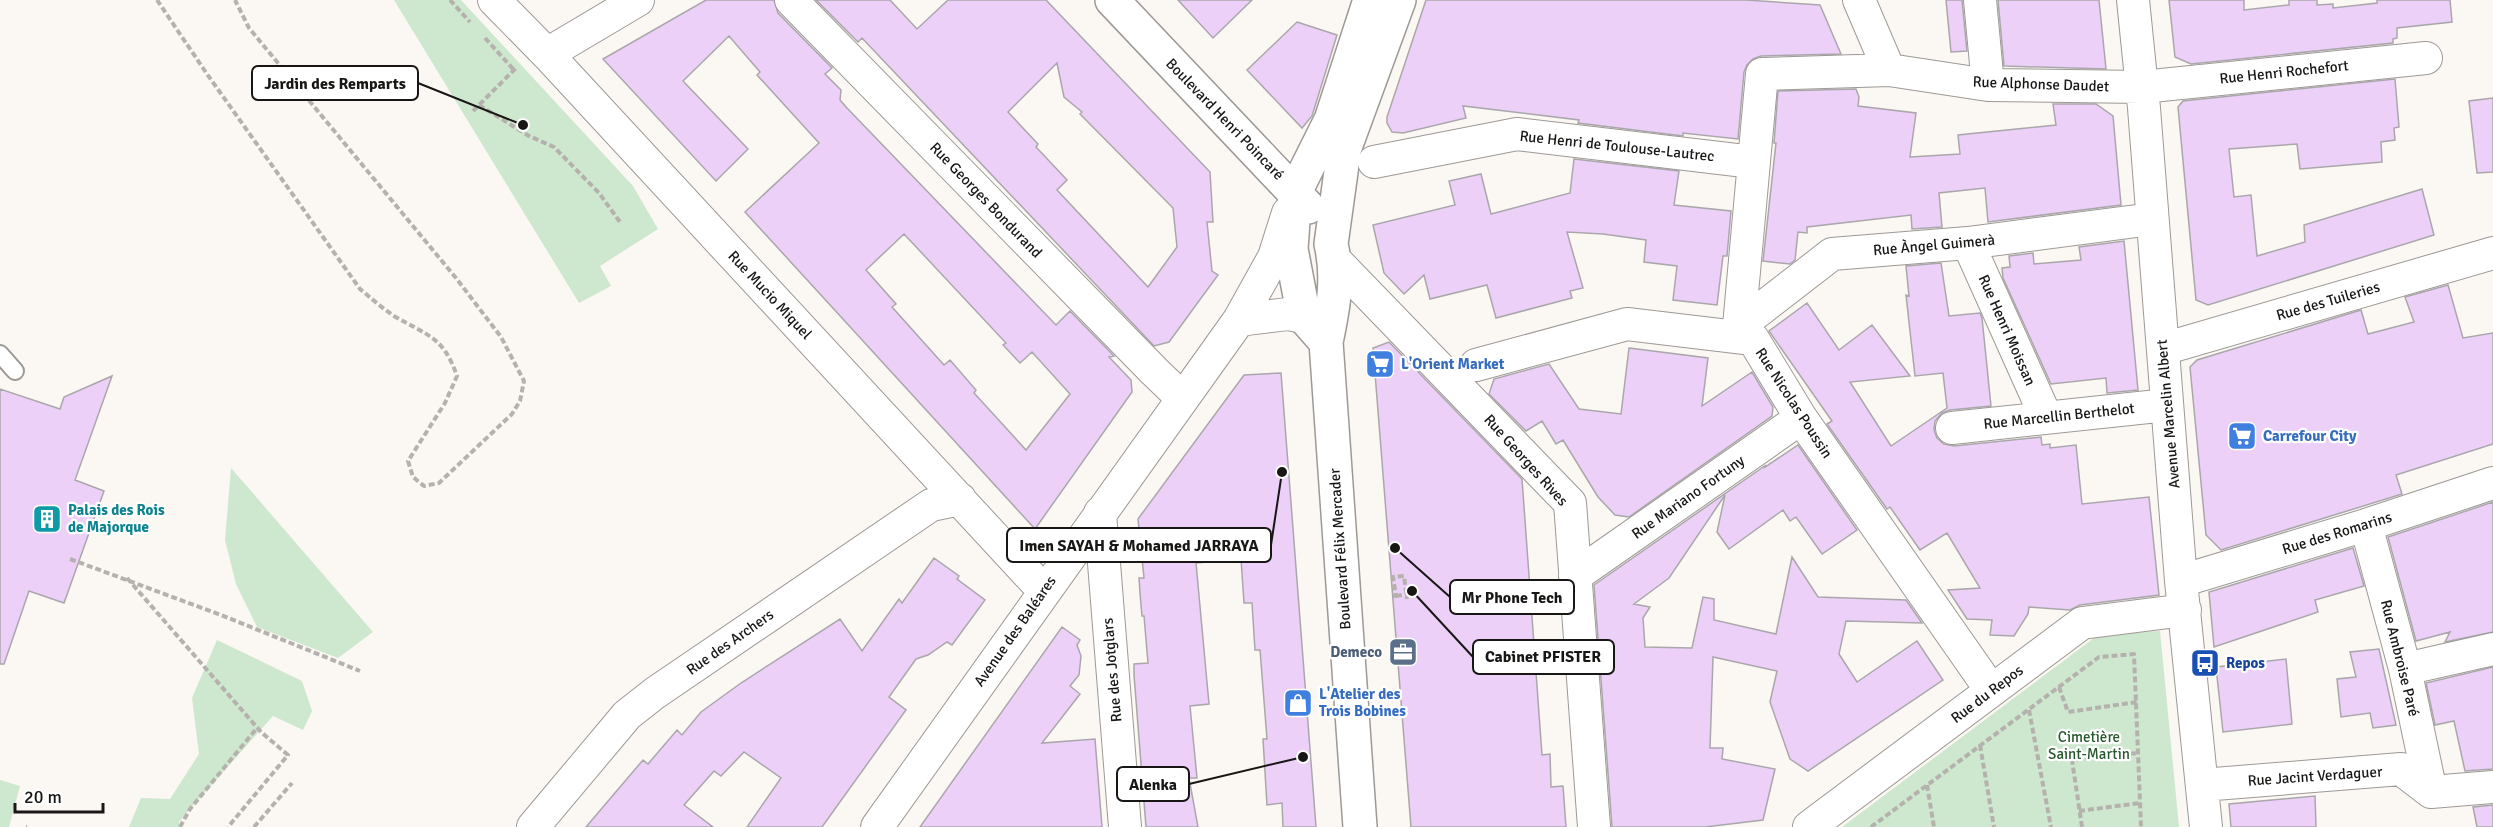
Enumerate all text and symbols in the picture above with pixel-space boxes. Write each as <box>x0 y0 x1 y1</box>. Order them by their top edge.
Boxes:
street label: Boulevard Henri Poincaré <box>1162 54 1288 184</box>
street label: Rue Henri Rochefort <box>2219 56 2349 88</box>
callout: Jardin des Remparts <box>252 66 418 100</box>
street label: Rue Alphonse Daudet <box>1972 73 2110 95</box>
text: Jardin des Remparts <box>264 74 406 94</box>
street label: Rue Henri de Toulouse-Lautrec <box>1519 127 1715 165</box>
street label: Rue Georges Bondurand <box>926 138 1046 262</box>
street label: Rue Àngel Guimerà <box>1872 230 1996 259</box>
street label: Rue Mucio Miquel <box>724 247 816 343</box>
street label: Rue Henri Moissan <box>1974 272 2040 388</box>
street label: Rue des Tuileries <box>2274 277 2382 324</box>
street label: Avenue Marcelin Albert <box>2153 339 2183 489</box>
street label: Rue Nicolas Poussin <box>1752 344 1836 462</box>
supermarket icon: L'Orient Market <box>1364 348 1396 380</box>
place label: L'Orient Market <box>1401 355 1505 373</box>
street label: Rue Marcellin Berthelot <box>1983 399 2135 433</box>
street label: Rue Georges Rives <box>1480 411 1572 510</box>
supermarket icon: Carrefour City <box>2226 420 2258 452</box>
place label: Carrefour City <box>2263 427 2357 445</box>
street label: Rue Mariano Fortuny <box>1628 451 1748 543</box>
street label: Boulevard Félix Mercader <box>1325 467 1355 630</box>
place label: Palais des Rois de Majorque <box>68 501 165 536</box>
building icon: Palais des Rois de Majorque <box>31 503 63 535</box>
street label: Rue des Romarins <box>2280 508 2394 558</box>
callout: Imen SAYAH & Mohamed JARRAYA <box>1007 528 1271 562</box>
text: Imen SAYAH & Mohamed JARRAYA <box>1019 536 1259 556</box>
street label: Avenue des Baléares <box>970 572 1060 690</box>
callout: Mr Phone Tech <box>1450 580 1574 614</box>
text: Mr Phone Tech <box>1462 588 1563 608</box>
street label: Rue Ambroise Paré <box>2377 598 2423 718</box>
street label: Rue des Archers <box>683 605 777 679</box>
street label: Rue des Jotglars <box>1098 617 1126 723</box>
office icon: Demeco <box>1387 636 1419 668</box>
callout: Cabinet PFISTER <box>1473 640 1614 674</box>
place label: Demeco <box>1330 643 1382 661</box>
text: Cabinet PFISTER <box>1485 647 1601 667</box>
bus stop icon: Repos <box>2189 647 2221 679</box>
place label: Repos <box>2226 654 2265 672</box>
street label: Rue du Repos <box>1947 661 2027 727</box>
place label: L'Atelier des Trois Bobines <box>1319 685 1406 720</box>
shop icon: L'Atelier des Trois Bobines <box>1282 687 1314 719</box>
park label: Cimetière Saint-Martin <box>2048 728 2130 763</box>
street label: Rue Jacint Verdaguer <box>2247 762 2383 790</box>
callout: Alenka <box>1117 767 1189 801</box>
text: Alenka <box>1129 775 1177 795</box>
scale bar <box>15 776 104 814</box>
text: 20 m <box>24 786 62 808</box>

